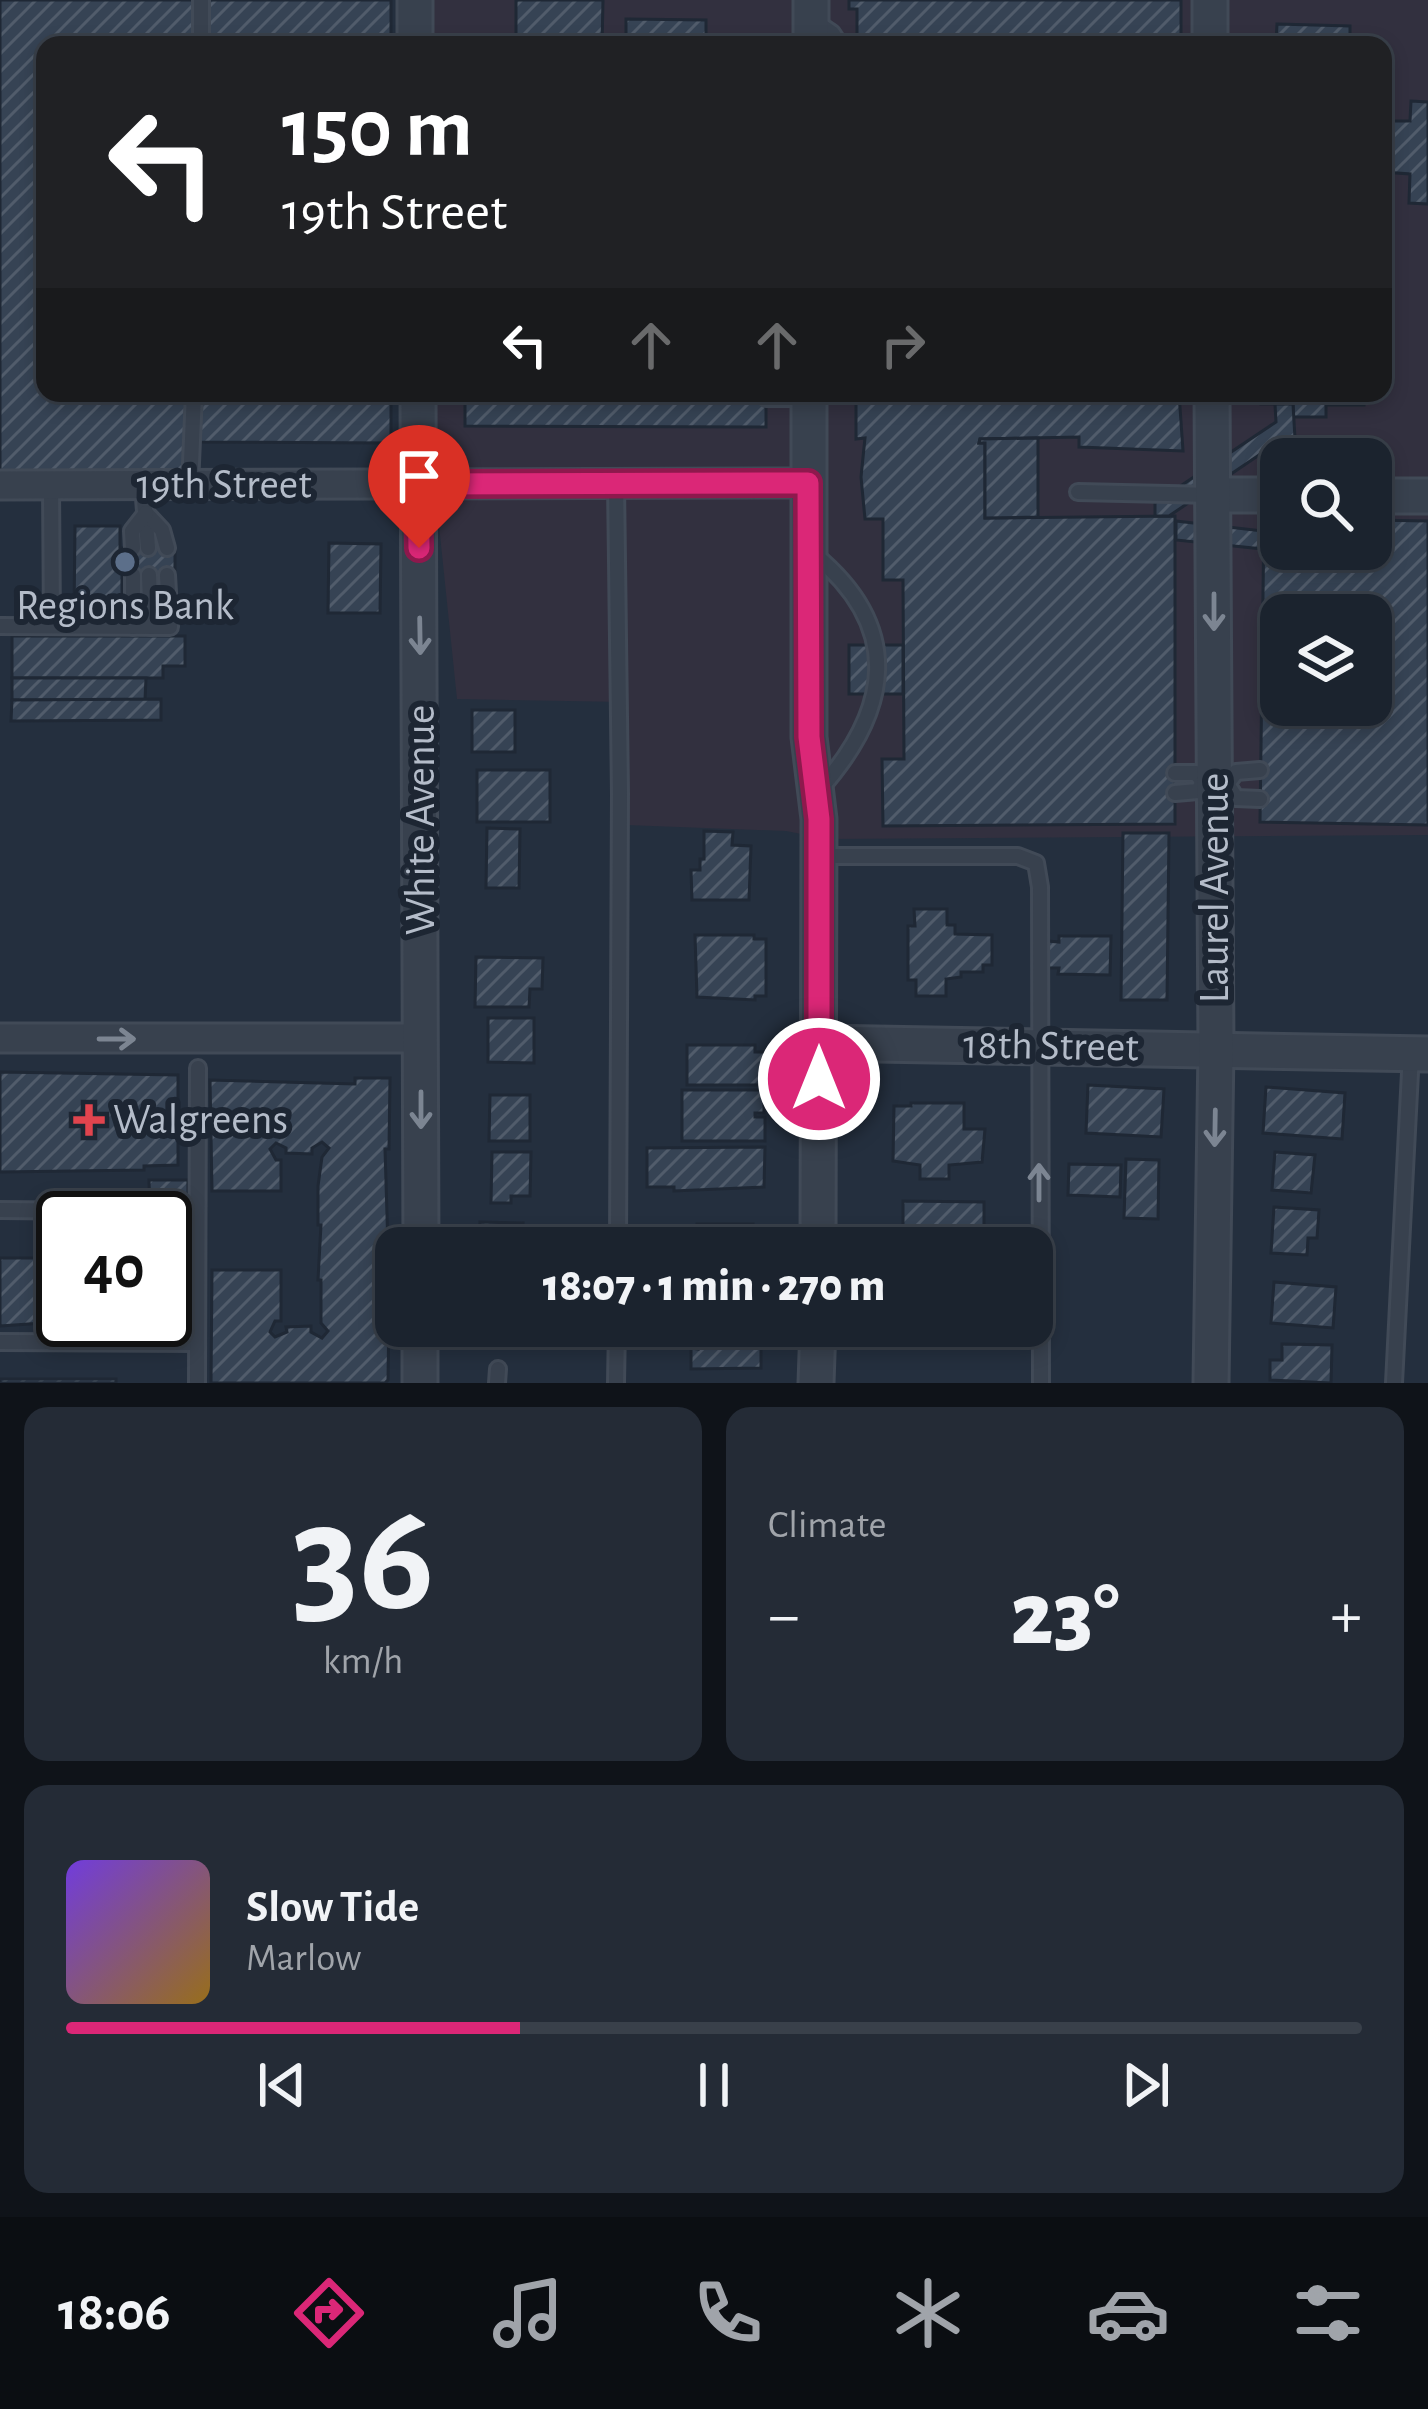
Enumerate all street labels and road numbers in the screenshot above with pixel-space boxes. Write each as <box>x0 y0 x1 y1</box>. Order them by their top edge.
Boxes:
street label: 19th Street <box>136 464 312 506</box>
street label: White Avenue <box>400 705 442 935</box>
street label: Laurel Avenue <box>1194 773 1236 1003</box>
street label: 18th Street <box>963 1023 1139 1069</box>

